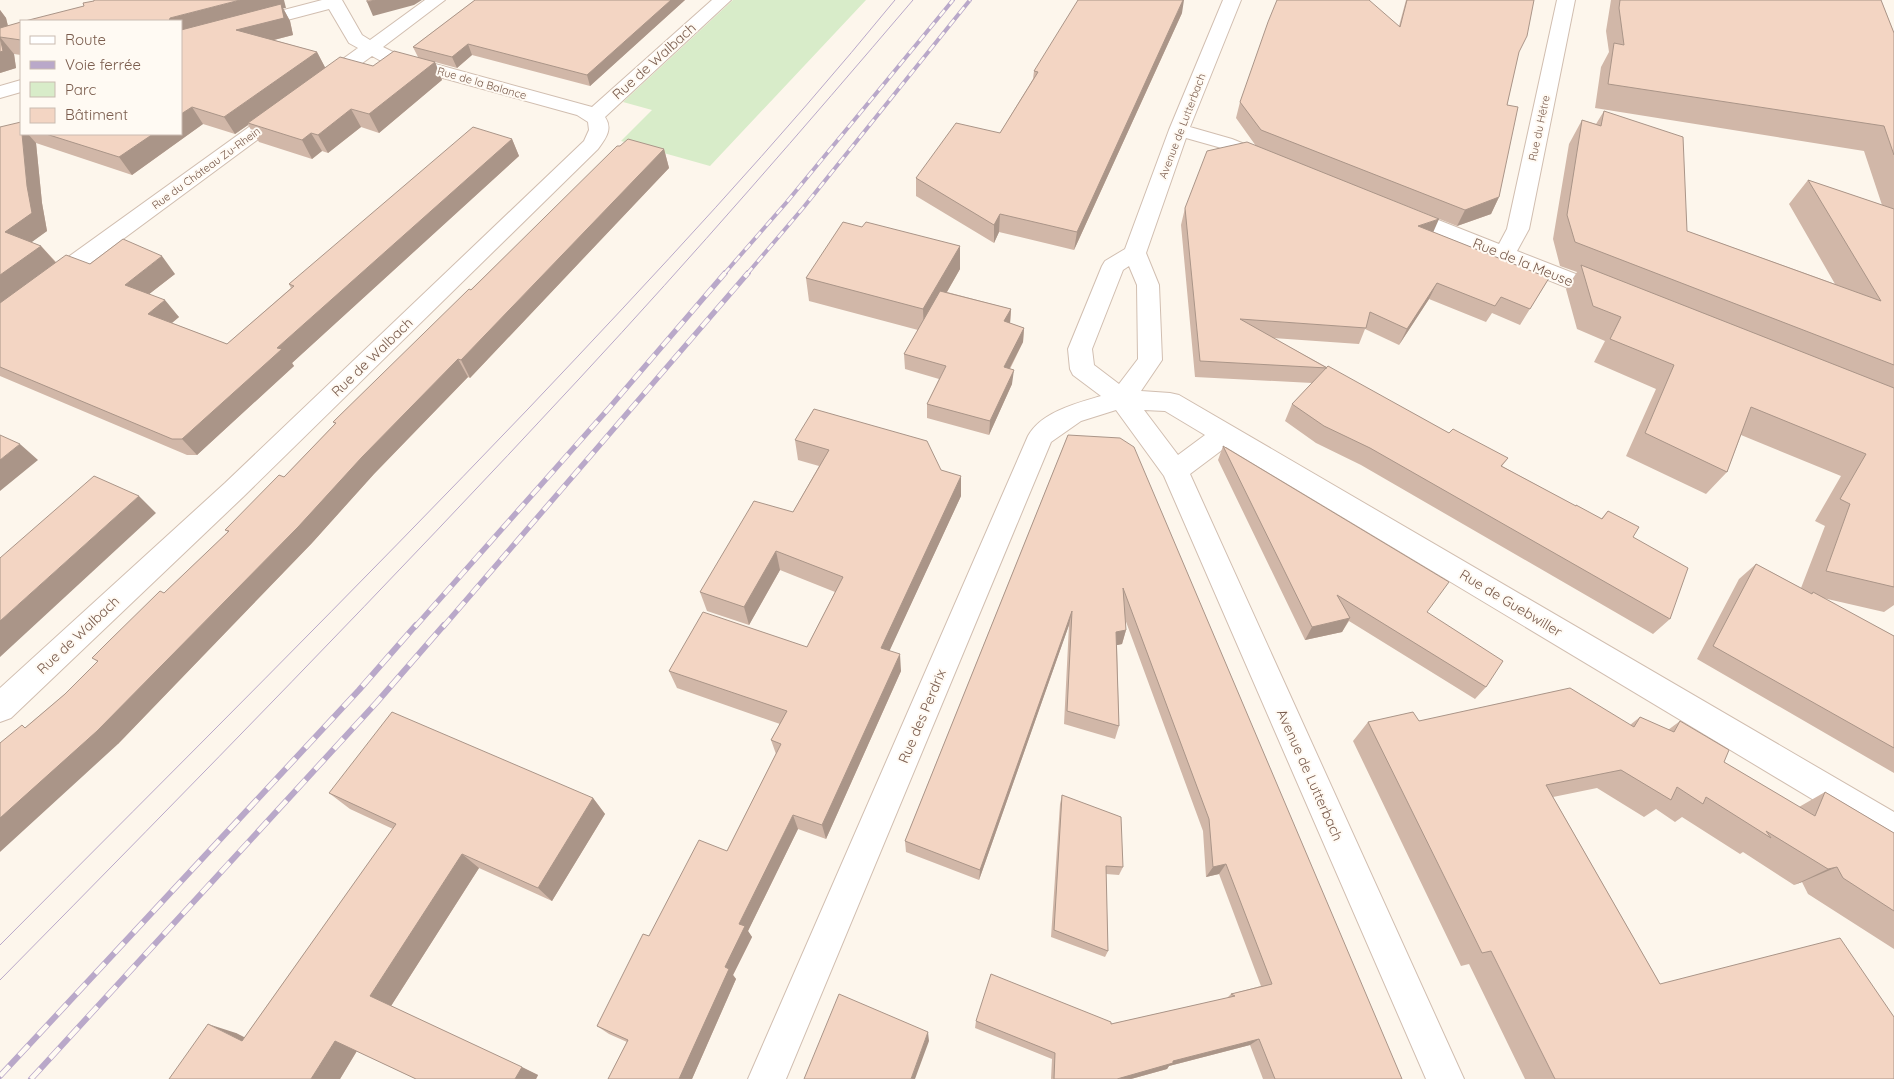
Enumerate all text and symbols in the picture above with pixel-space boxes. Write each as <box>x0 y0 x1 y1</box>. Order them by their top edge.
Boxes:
street label: Rue de Walbach <box>608 19 700 103</box>
legend <box>20 20 182 135</box>
text: Route <box>65 30 106 49</box>
text: Voie ferrée <box>65 55 141 74</box>
street label: Rue de la Balance <box>436 64 528 102</box>
street label: Avenue de Lutterbach <box>1155 71 1209 181</box>
text: Parc <box>65 80 96 99</box>
street label: Rue du Hêtre <box>1525 94 1553 162</box>
text: Bâtiment <box>65 105 128 124</box>
street label: Rue du Château Zu-Rhein <box>149 124 263 212</box>
street label: Rue de la Meuse <box>1470 234 1576 290</box>
street label: Rue de Walbach <box>327 314 417 400</box>
street label: Rue de Guebwiller <box>1456 565 1566 641</box>
street label: Rue de Walbach <box>33 592 123 678</box>
street label: Rue des Perdrix <box>894 666 950 766</box>
street label: Avenue de Lutterbach <box>1273 706 1347 844</box>

